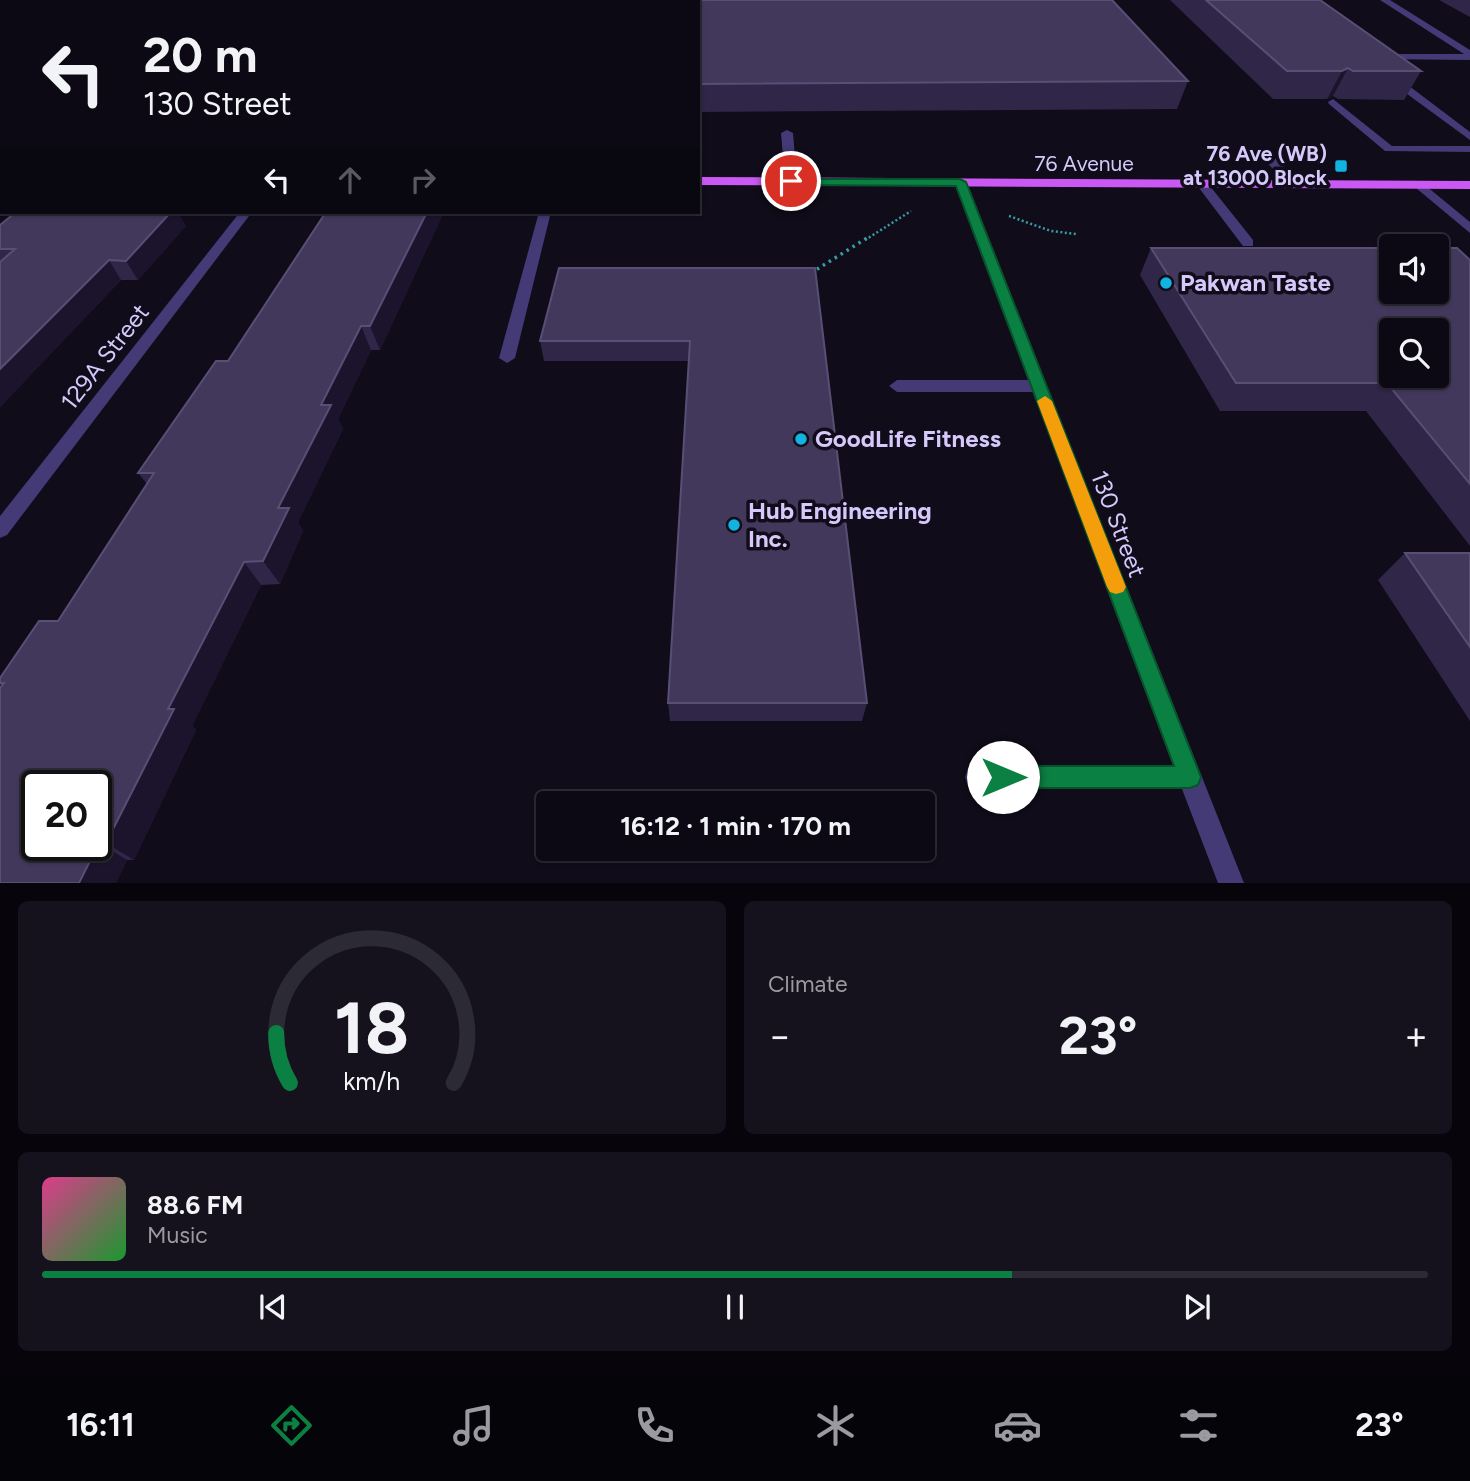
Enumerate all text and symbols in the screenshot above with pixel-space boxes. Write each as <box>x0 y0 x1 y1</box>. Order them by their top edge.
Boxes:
text: 20 m <box>143 25 258 84</box>
icon: left <box>28 28 119 119</box>
text: 130 Street <box>143 85 292 123</box>
place label: 76 Ave (WB) at 13000 Block <box>1183 141 1328 190</box>
pin <box>761 151 821 211</box>
street label: 76 Avenue <box>1034 151 1134 176</box>
marker: 76 Ave (WB) at 13000 Block <box>1333 158 1349 174</box>
icon: left <box>258 161 296 199</box>
icon: ahead <box>331 161 369 199</box>
icon: right <box>404 161 442 199</box>
icon: arrive <box>772 162 810 200</box>
map controls <box>1379 234 1449 388</box>
button: sound <box>1379 234 1449 304</box>
place label: Pakwan Taste <box>1180 268 1331 297</box>
marker: Pakwan Taste <box>1158 275 1174 291</box>
street label: 129A Street <box>54 298 155 415</box>
button: search <box>1379 318 1449 388</box>
place label: GoodLife Fitness <box>815 424 1001 453</box>
marker: GoodLife Fitness <box>793 431 809 447</box>
street label: 130 Street <box>1085 467 1152 581</box>
place label: Hub Engineering Inc. <box>748 496 932 553</box>
marker: Hub Engineering Inc. <box>726 517 742 533</box>
position arrow <box>966 740 1040 814</box>
speed limit sign: 20 <box>21 770 112 861</box>
text: 16:12 · 1 min · 170 m <box>620 810 851 842</box>
text: Climate <box>768 970 847 998</box>
text: 18 <box>334 985 410 1072</box>
text: 23° <box>1059 1005 1137 1067</box>
text: − <box>768 1013 792 1059</box>
text: + <box>1404 1013 1428 1059</box>
text: km/h <box>343 1066 401 1096</box>
text: 88.6 FM <box>147 1189 243 1221</box>
text: Music <box>147 1221 208 1249</box>
icon: previous <box>254 1288 292 1326</box>
icon: pause <box>716 1288 754 1326</box>
icon: next <box>1178 1288 1216 1326</box>
icon: directions <box>267 1401 316 1450</box>
icon: music <box>449 1401 498 1450</box>
icon: phone <box>630 1401 679 1450</box>
icon: climate <box>811 1401 860 1450</box>
icon: car <box>993 1401 1042 1450</box>
icon: filters <box>1174 1401 1223 1450</box>
text: 16:11 <box>66 1406 135 1444</box>
text: 23° <box>1355 1406 1404 1444</box>

